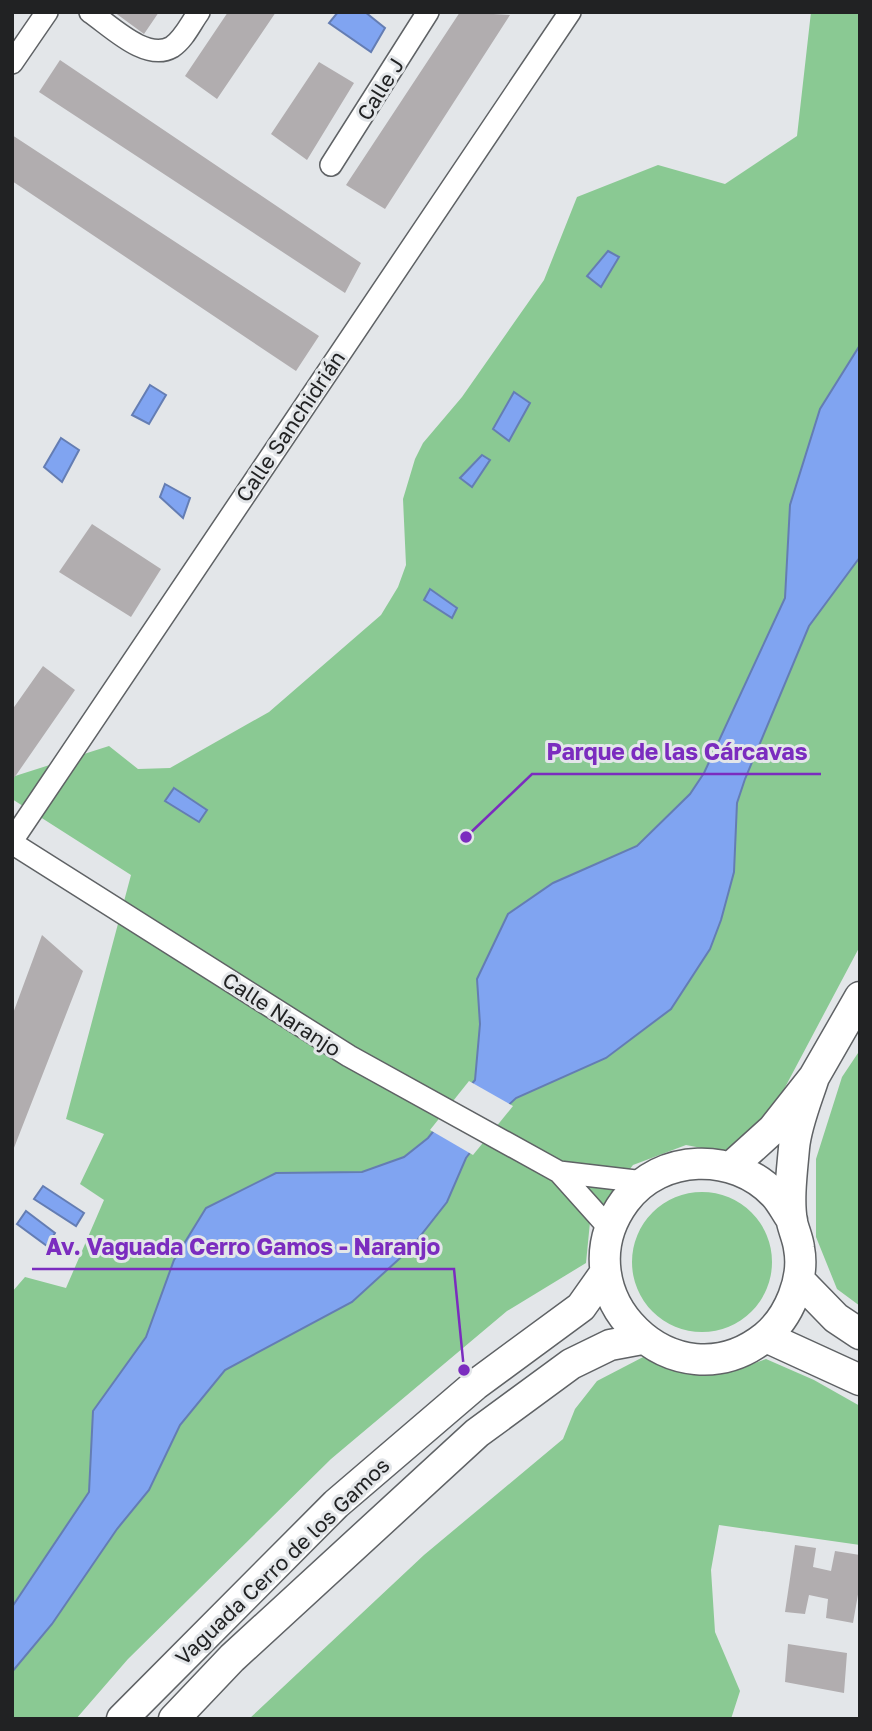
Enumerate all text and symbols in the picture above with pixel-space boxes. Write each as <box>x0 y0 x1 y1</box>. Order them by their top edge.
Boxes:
street label: Calle J <box>351 53 409 125</box>
street label: Calle Sanchidrián <box>230 346 350 506</box>
callout: Parque de las Cárcavas <box>532 730 821 774</box>
text: Parque de las Cárcavas <box>546 737 808 765</box>
street label: Calle Naranjo <box>218 966 346 1062</box>
callout: Av. Vaguada Cerro Gamos - Naranjo <box>32 1225 454 1269</box>
text: Av. Vaguada Cerro Gamos - Naranjo <box>46 1232 440 1260</box>
street label: Vaguada Cerro de los Gamos <box>170 1452 394 1670</box>

